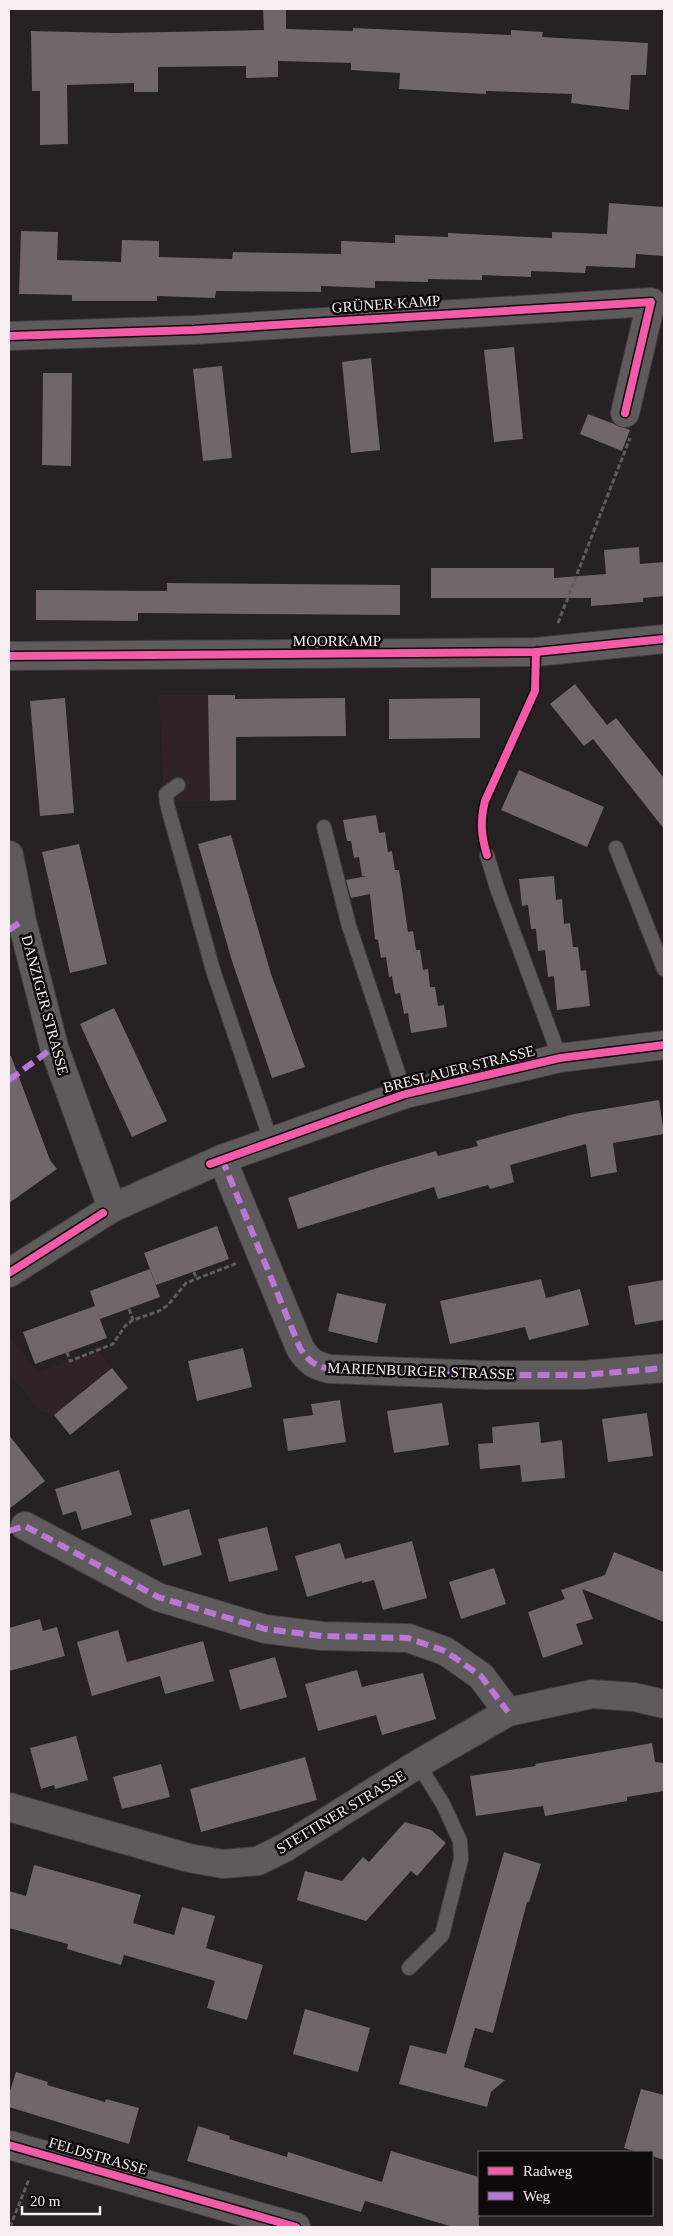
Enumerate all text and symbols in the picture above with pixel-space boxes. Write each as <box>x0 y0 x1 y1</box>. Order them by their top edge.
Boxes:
street label: GRÜNER KAMP <box>331 292 441 316</box>
street label: MOORKAMP <box>293 633 381 649</box>
street label: DANZIGER STRASSE <box>19 933 71 1077</box>
street label: BRESLAUER STRASSE <box>382 1042 536 1096</box>
street label: MARIENBURGER STRASSE <box>327 1360 515 1382</box>
street label: STETTINER STRASSE <box>273 1767 409 1857</box>
street label: FELDSTRASSE <box>47 2134 149 2178</box>
legend <box>478 2151 653 2216</box>
text: Radweg <box>523 2163 573 2179</box>
scale bar <box>22 2184 100 2216</box>
text: Weg <box>523 2188 551 2204</box>
text: 20 m <box>30 2193 61 2209</box>

